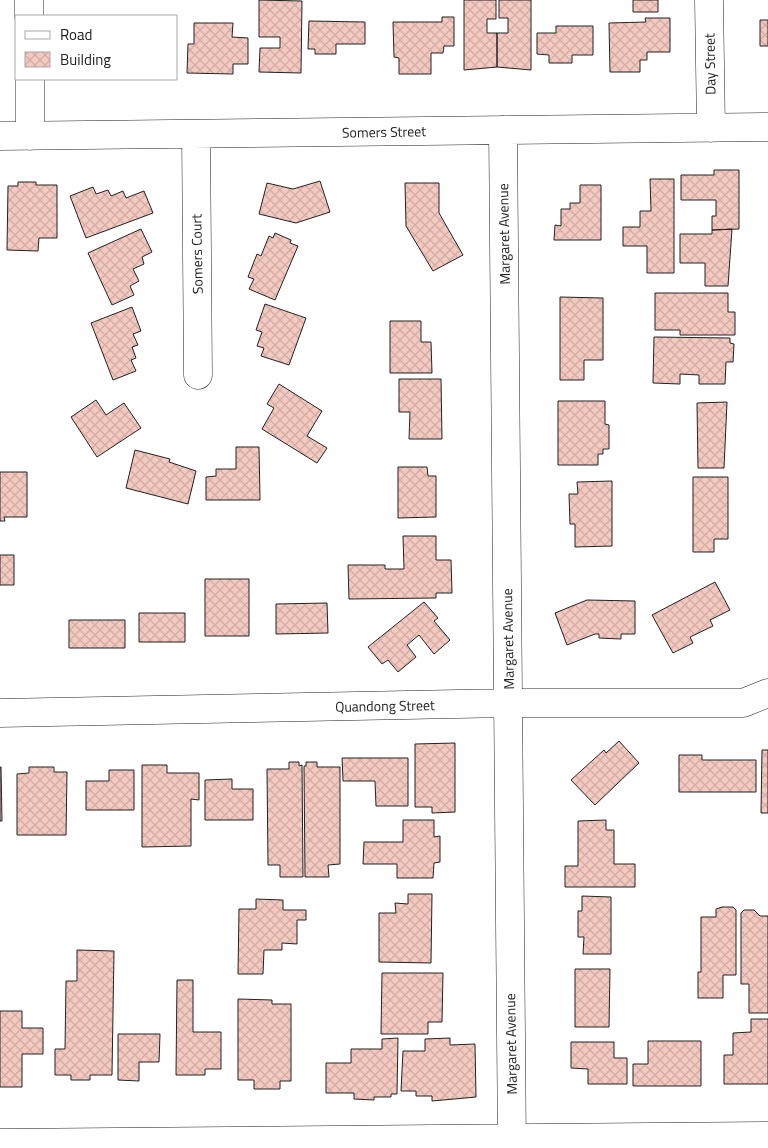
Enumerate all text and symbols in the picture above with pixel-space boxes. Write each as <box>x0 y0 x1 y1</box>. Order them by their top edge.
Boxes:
legend <box>15 15 178 80</box>
text: Road <box>60 23 92 46</box>
street label: Day Street <box>698 33 721 95</box>
text: Building <box>60 48 111 71</box>
street label: Somers Street <box>342 120 426 143</box>
street label: Margaret Avenue <box>492 183 515 285</box>
street label: Somers Court <box>185 214 208 294</box>
street label: Margaret Avenue <box>496 588 519 690</box>
street label: Quandong Street <box>335 694 435 717</box>
street label: Margaret Avenue <box>499 993 522 1095</box>

